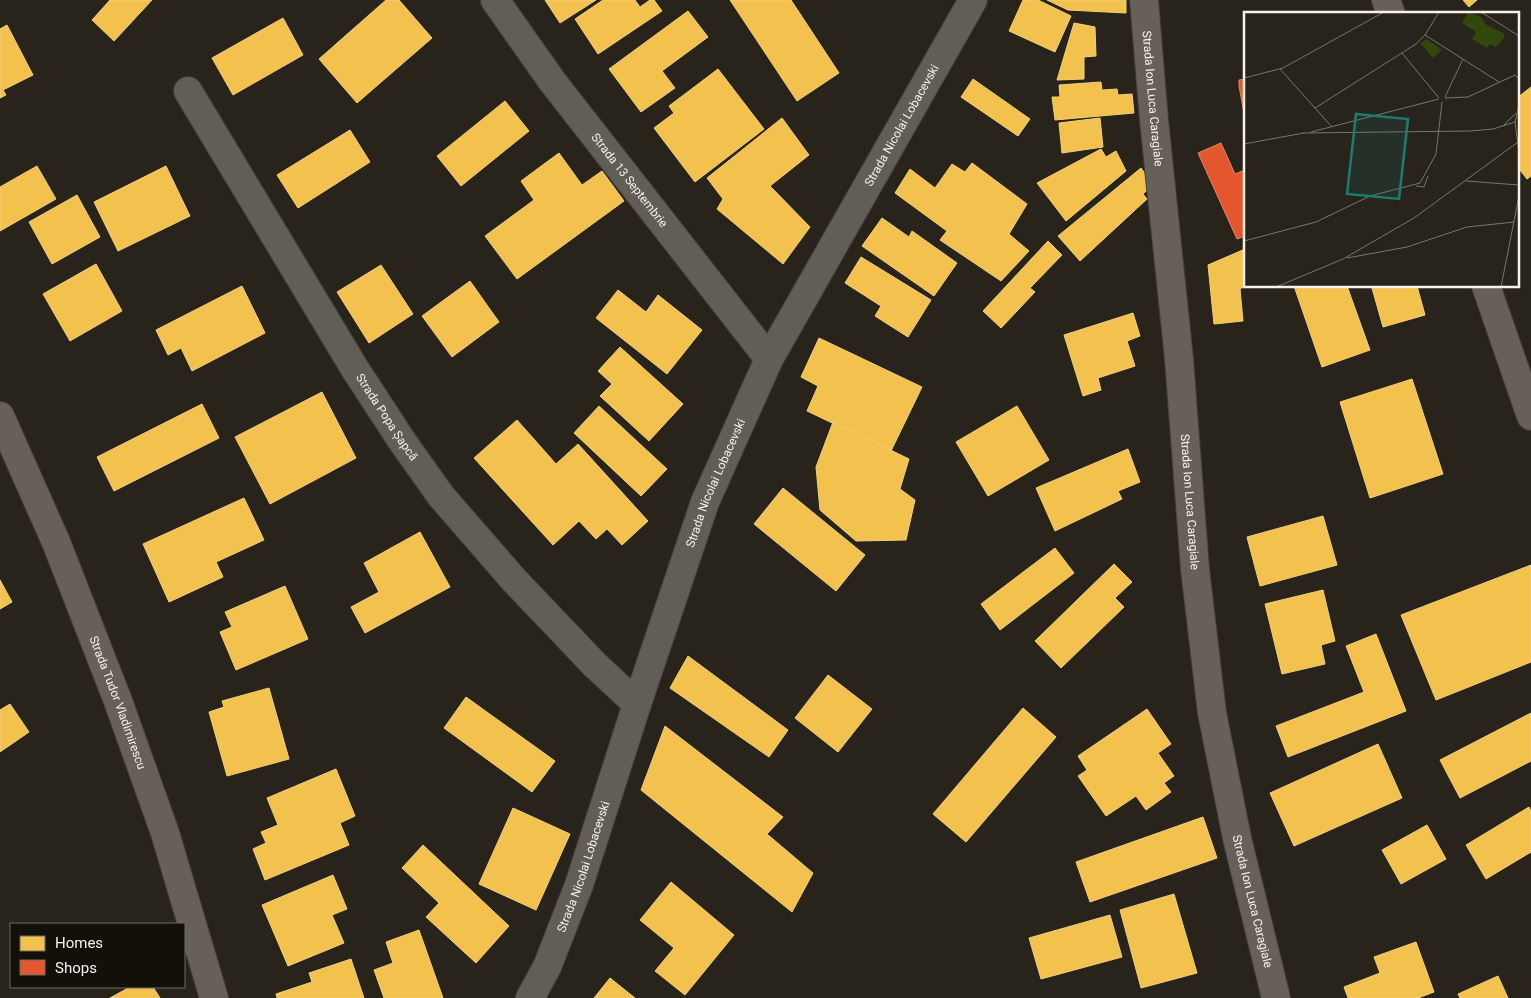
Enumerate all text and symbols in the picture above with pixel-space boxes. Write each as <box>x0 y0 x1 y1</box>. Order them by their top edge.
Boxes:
inset map <box>1244 12 1518 288</box>
street label: Strada Ion Luca Caragiale <box>1140 30 1166 167</box>
street label: Strada Nicolai Lobacevski <box>862 62 942 189</box>
street label: Strada 13 Septembrie <box>588 130 671 230</box>
street label: Strada Popa Șapcă <box>353 371 421 463</box>
street label: Strada Nicolai Lobacevski <box>683 417 748 549</box>
street label: Strada Ion Luca Caragiale <box>1178 433 1202 570</box>
street label: Strada Tudor Vladimirescu <box>86 634 149 771</box>
street label: Strada Nicolai Lobacevski <box>554 799 612 934</box>
street label: Strada Ion Luca Caragiale <box>1229 833 1275 969</box>
legend <box>10 923 185 988</box>
text: Homes <box>55 934 103 952</box>
text: Shops <box>55 959 97 977</box>

